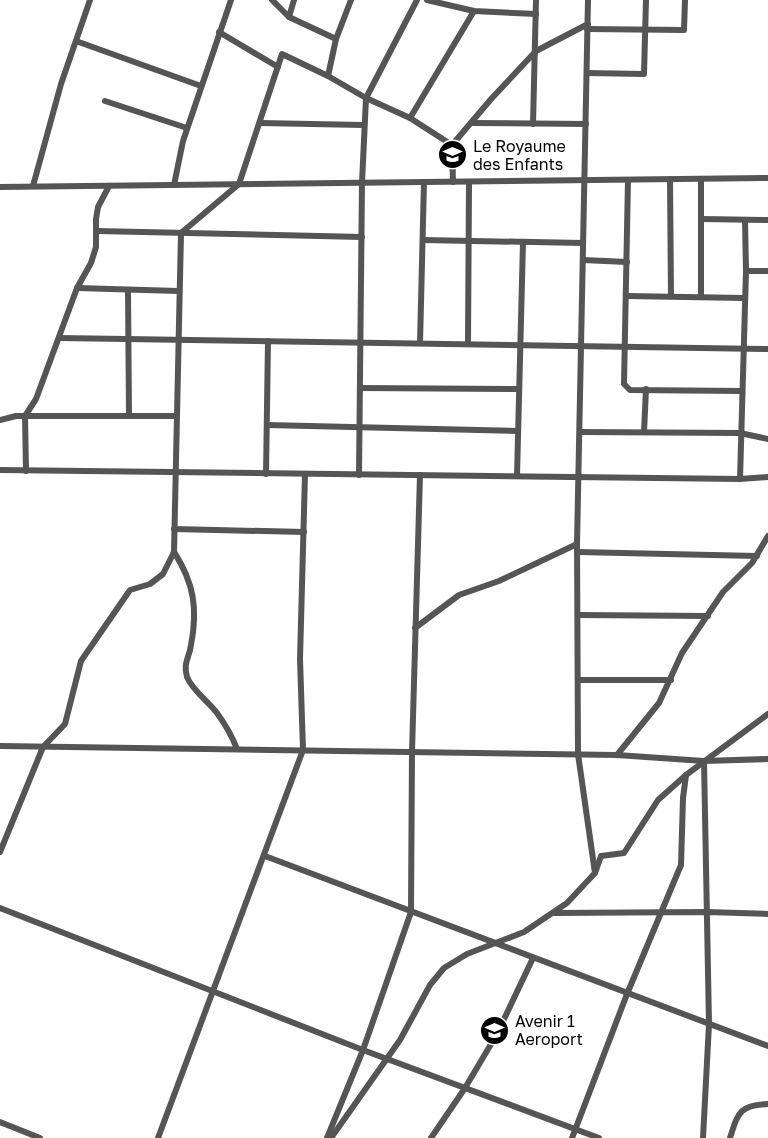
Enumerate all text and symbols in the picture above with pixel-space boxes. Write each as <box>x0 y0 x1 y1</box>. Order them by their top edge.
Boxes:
place label: Le Royaume des Enfants <box>473 136 566 174</box>
school or university icon: Le Royaume des Enfants <box>436 139 468 171</box>
place label: Avenir 1 Aeroport <box>515 1011 583 1049</box>
school or university icon: Avenir 1 Aeroport <box>478 1014 510 1046</box>

